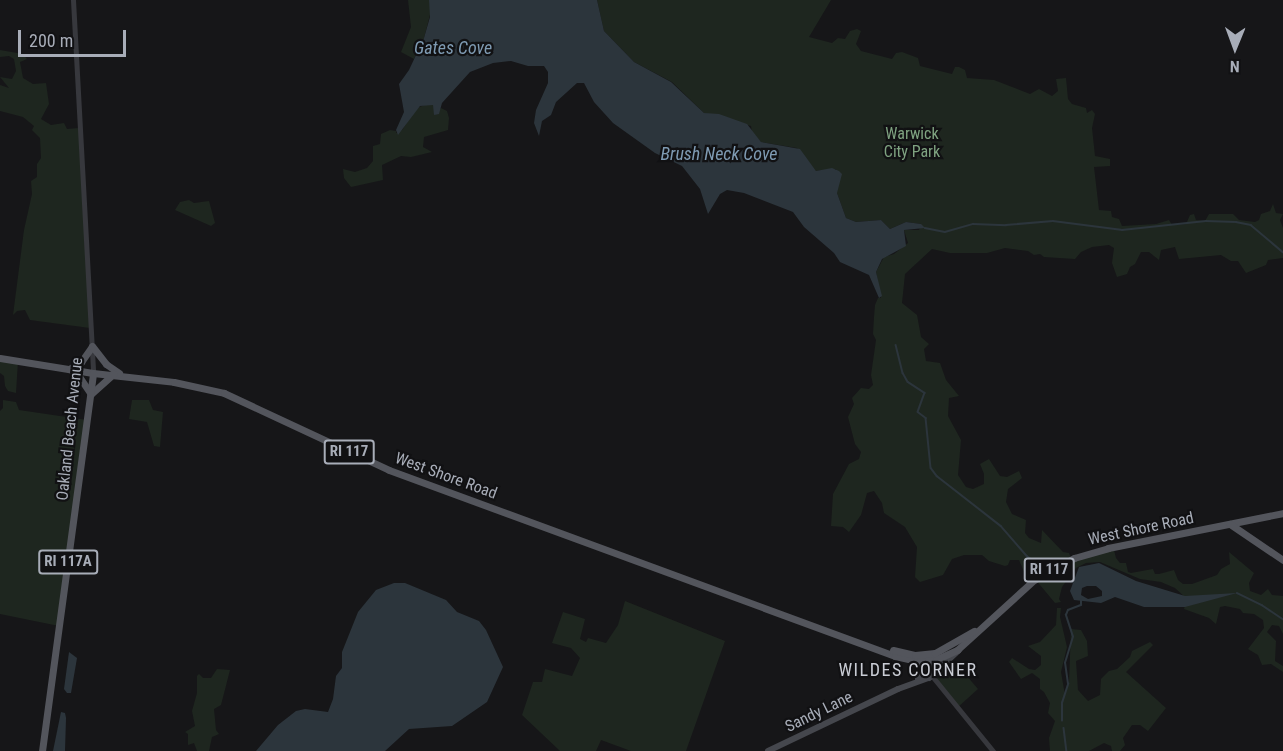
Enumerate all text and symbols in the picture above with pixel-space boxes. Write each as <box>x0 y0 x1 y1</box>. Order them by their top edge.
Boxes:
scale bar <box>21 18 129 56</box>
north arrow <box>1205 18 1265 78</box>
text: 200 m <box>29 30 73 51</box>
water label: Gates Cove <box>414 37 492 59</box>
text: N <box>1230 57 1240 76</box>
park label: Warwick City Park <box>884 124 940 162</box>
water label: Brush Neck Cove <box>661 143 777 165</box>
street label: Oakland Beach Avenue <box>53 356 87 502</box>
road number: RI 117 <box>324 440 374 464</box>
street label: West Shore Road <box>392 449 500 503</box>
street label: West Shore Road <box>1087 508 1195 550</box>
road number: RI 117A <box>38 550 98 574</box>
road number: RI 117 <box>1024 558 1074 582</box>
district label: WILDES CORNER <box>838 659 978 681</box>
street label: Sandy Lane <box>782 687 856 737</box>

